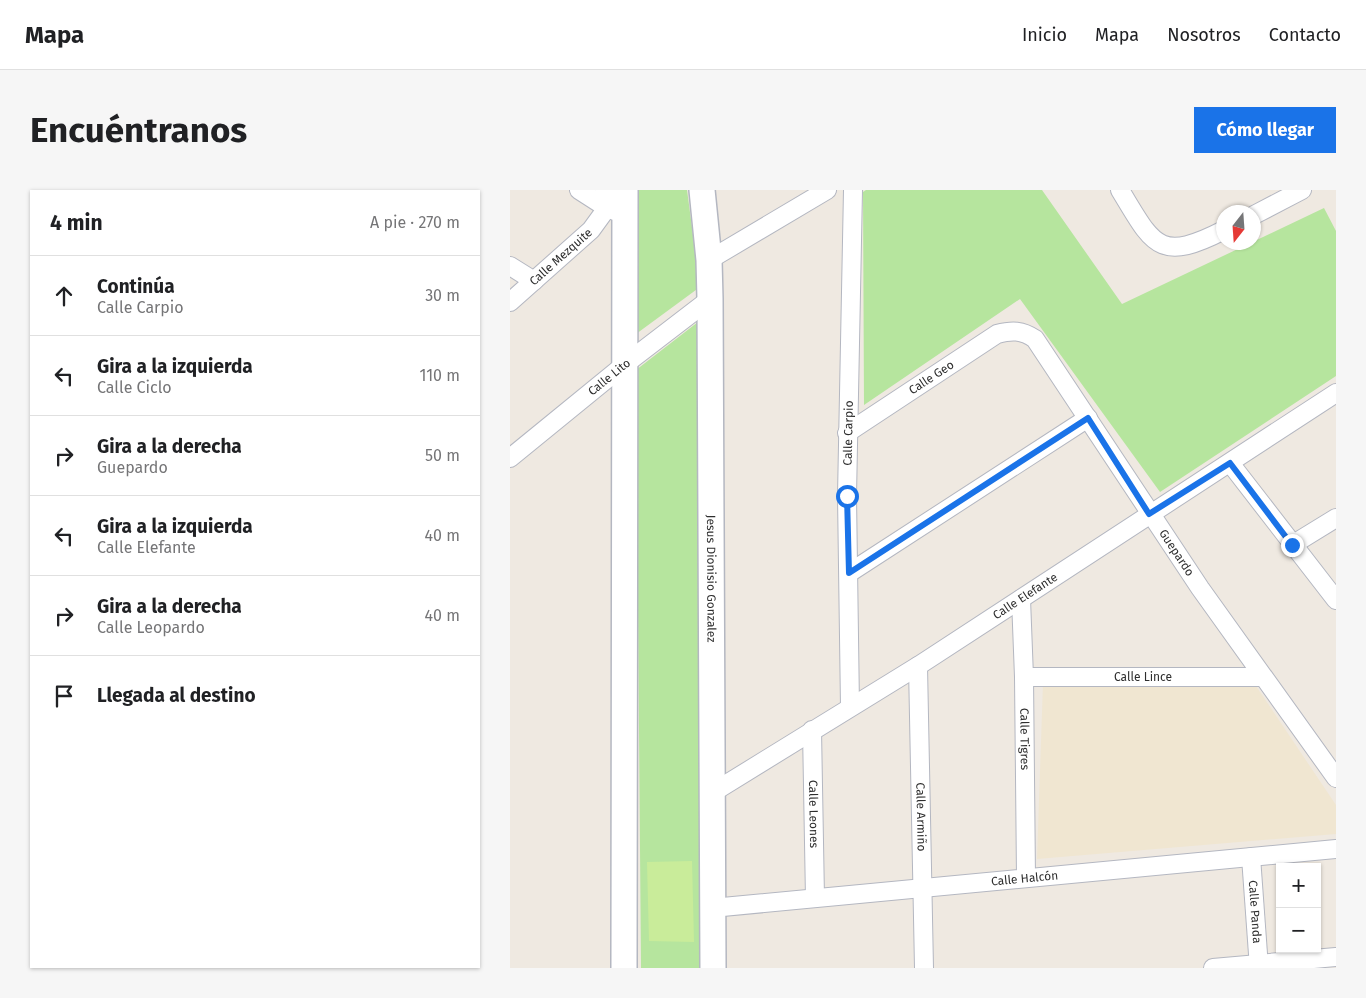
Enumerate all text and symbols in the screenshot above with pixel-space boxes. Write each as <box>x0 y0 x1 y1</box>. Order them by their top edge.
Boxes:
text: Mapa <box>25 21 84 49</box>
text: Inicio <box>1022 24 1067 46</box>
text: Mapa <box>1095 24 1139 46</box>
text: Nosotros <box>1167 24 1241 46</box>
text: Contacto <box>1269 24 1341 46</box>
button: Cómo llegar <box>1194 107 1336 153</box>
text: Encuéntranos <box>30 109 247 151</box>
north arrow <box>1216 205 1261 250</box>
text: 4 min <box>50 210 103 236</box>
text: A pie · 270 m <box>370 213 460 232</box>
street label: Calle Mezquite <box>527 225 595 288</box>
text: Continúa <box>97 275 175 298</box>
icon: ahead <box>50 282 78 310</box>
text: 30 m <box>425 286 460 305</box>
text: Calle Carpio <box>97 298 184 317</box>
text: Gira a la izquierda <box>97 355 253 378</box>
street label: Calle Lito <box>585 356 633 398</box>
street label: Calle Geo <box>906 358 956 397</box>
icon: left <box>50 362 78 390</box>
text: 110 m <box>419 366 460 385</box>
text: Calle Ciclo <box>97 378 172 397</box>
street label: Calle Carpio <box>841 400 856 466</box>
text: Gira a la derecha <box>97 435 242 458</box>
icon: right <box>50 442 78 470</box>
text: 50 m <box>425 446 460 465</box>
text: Guepardo <box>97 458 168 477</box>
route start <box>836 485 859 508</box>
text: Gira a la izquierda <box>97 515 253 538</box>
street label: Jesus Dionisio Gonzalez <box>704 515 719 643</box>
icon: left <box>50 522 78 550</box>
text: 40 m <box>425 526 460 545</box>
street label: Guepardo <box>1156 527 1197 579</box>
route end <box>1281 534 1304 557</box>
text: Calle Elefante <box>97 538 196 557</box>
street label: Calle Elefante <box>990 570 1060 622</box>
text: Gira a la derecha <box>97 595 242 618</box>
icon: right <box>50 602 78 630</box>
text: 40 m <box>425 606 460 625</box>
text: Calle Leopardo <box>97 618 205 637</box>
street label: Calle Lince <box>1114 670 1172 684</box>
icon: arrive <box>50 682 78 710</box>
text: Llegada al destino <box>97 684 256 707</box>
street label: Calle Tigres <box>1017 708 1032 770</box>
street label: Calle Leones <box>806 780 821 849</box>
street label: Calle Armiño <box>913 782 929 852</box>
map controls <box>1276 863 1321 953</box>
button: + <box>1276 863 1321 908</box>
street label: Calle Halcón <box>990 868 1059 889</box>
street label: Calle Panda <box>1246 880 1264 944</box>
button: − <box>1276 908 1321 953</box>

